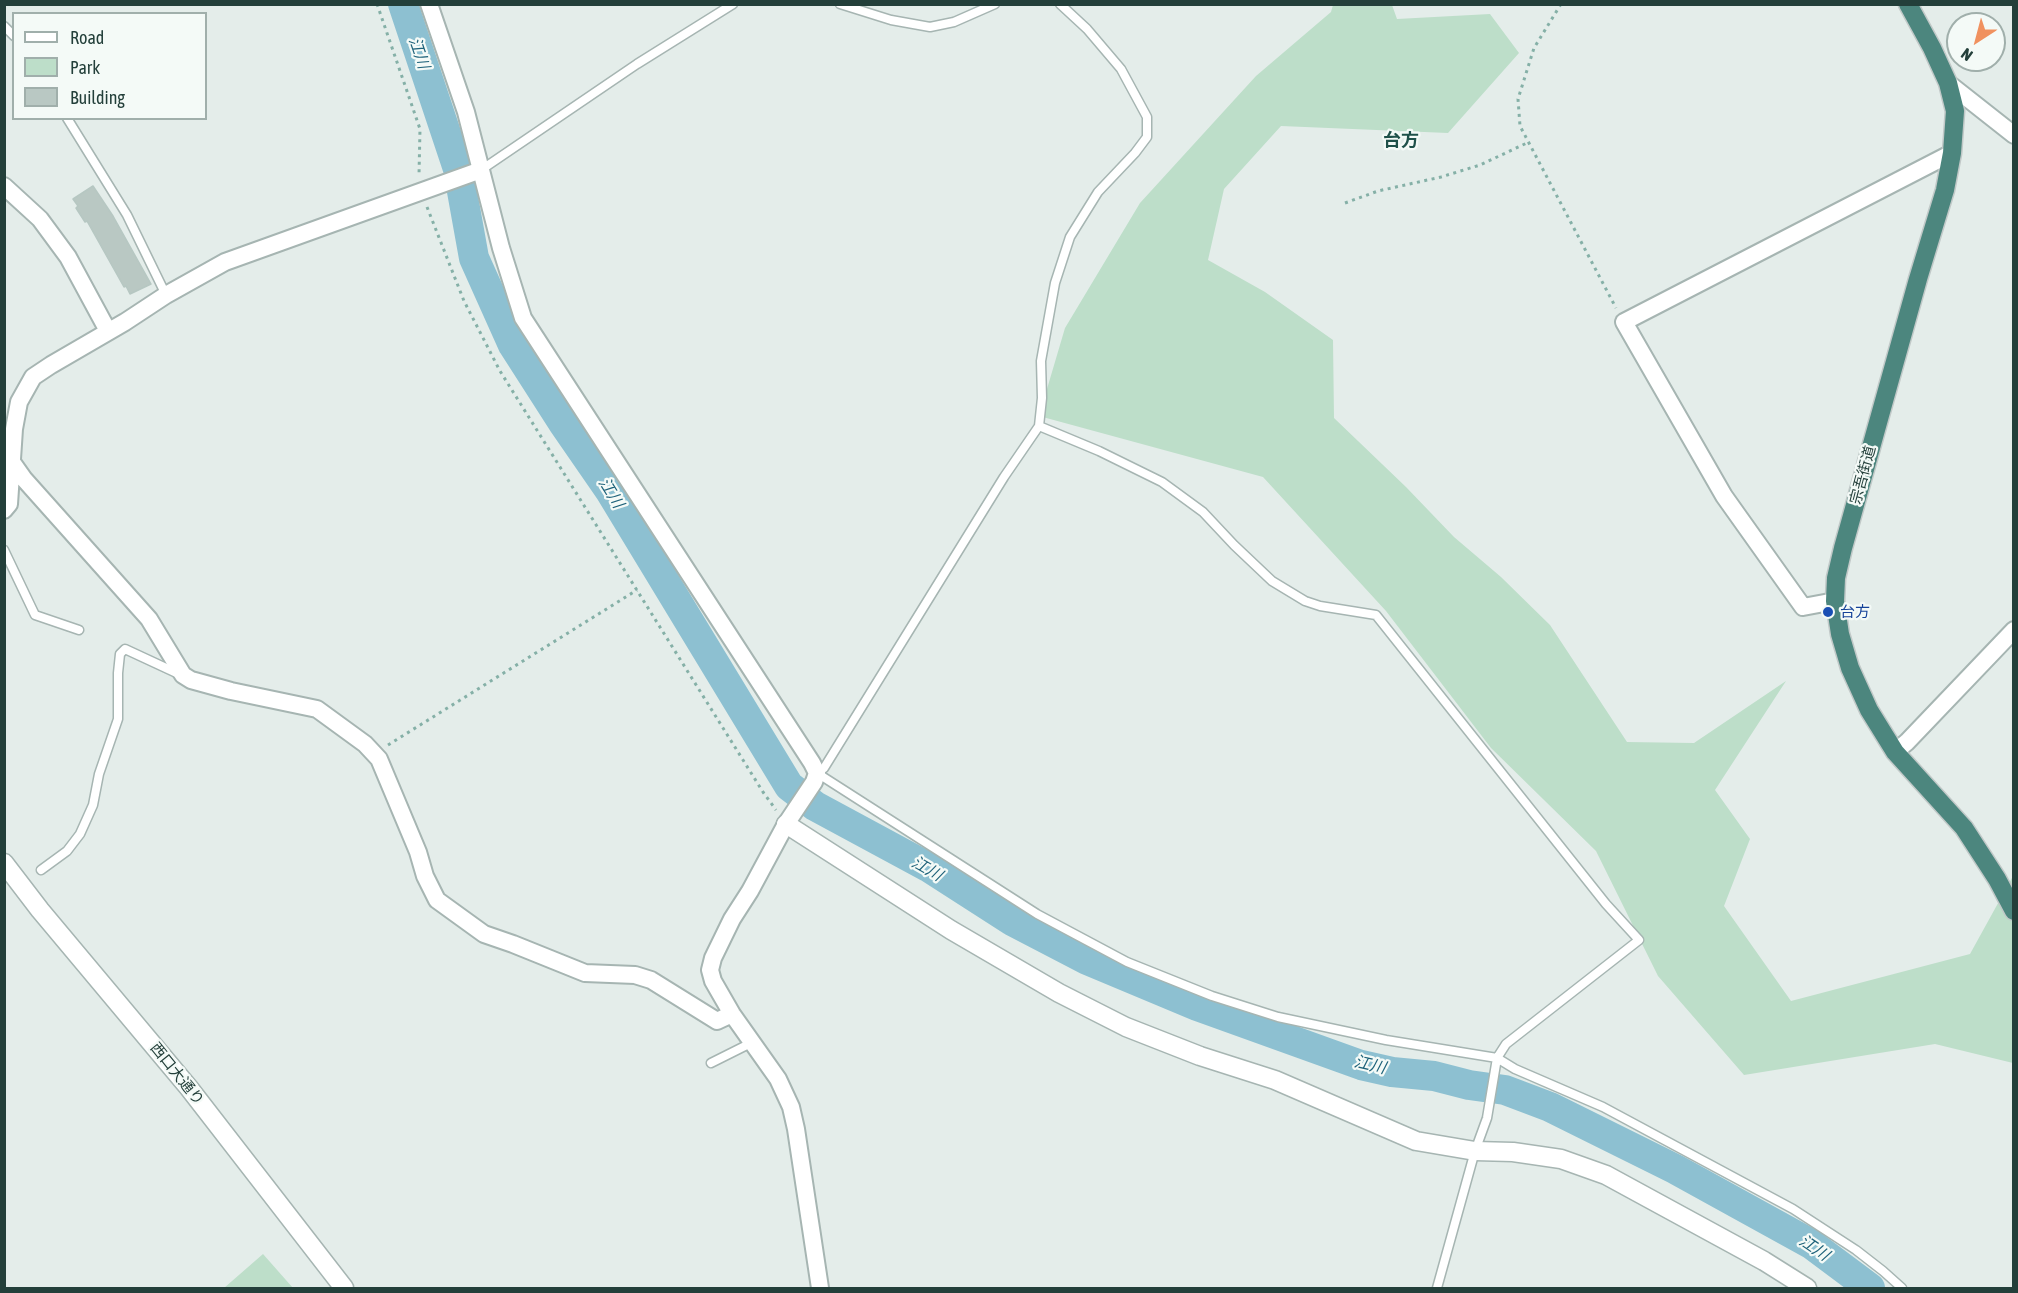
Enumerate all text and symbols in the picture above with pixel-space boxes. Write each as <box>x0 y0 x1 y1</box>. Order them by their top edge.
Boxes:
legend <box>12 12 207 120</box>
north arrow <box>1946 12 2006 72</box>
text: Road <box>70 27 104 48</box>
water label: 江川 <box>405 35 433 71</box>
text: N <box>1957 45 1976 65</box>
text: Park <box>70 57 100 78</box>
text: Building <box>70 87 125 108</box>
district label: 台方 <box>1383 129 1419 151</box>
street label: 宗吾街道 <box>1847 444 1879 506</box>
water label: 江川 <box>594 474 628 512</box>
place label: 台方 <box>1840 603 1870 621</box>
marker: 台方 <box>1821 605 1835 619</box>
water label: 江川 <box>908 853 946 885</box>
street label: 西口大通り <box>146 1039 208 1109</box>
water label: 江川 <box>1352 1052 1388 1078</box>
water label: 江川 <box>1795 1231 1833 1265</box>

